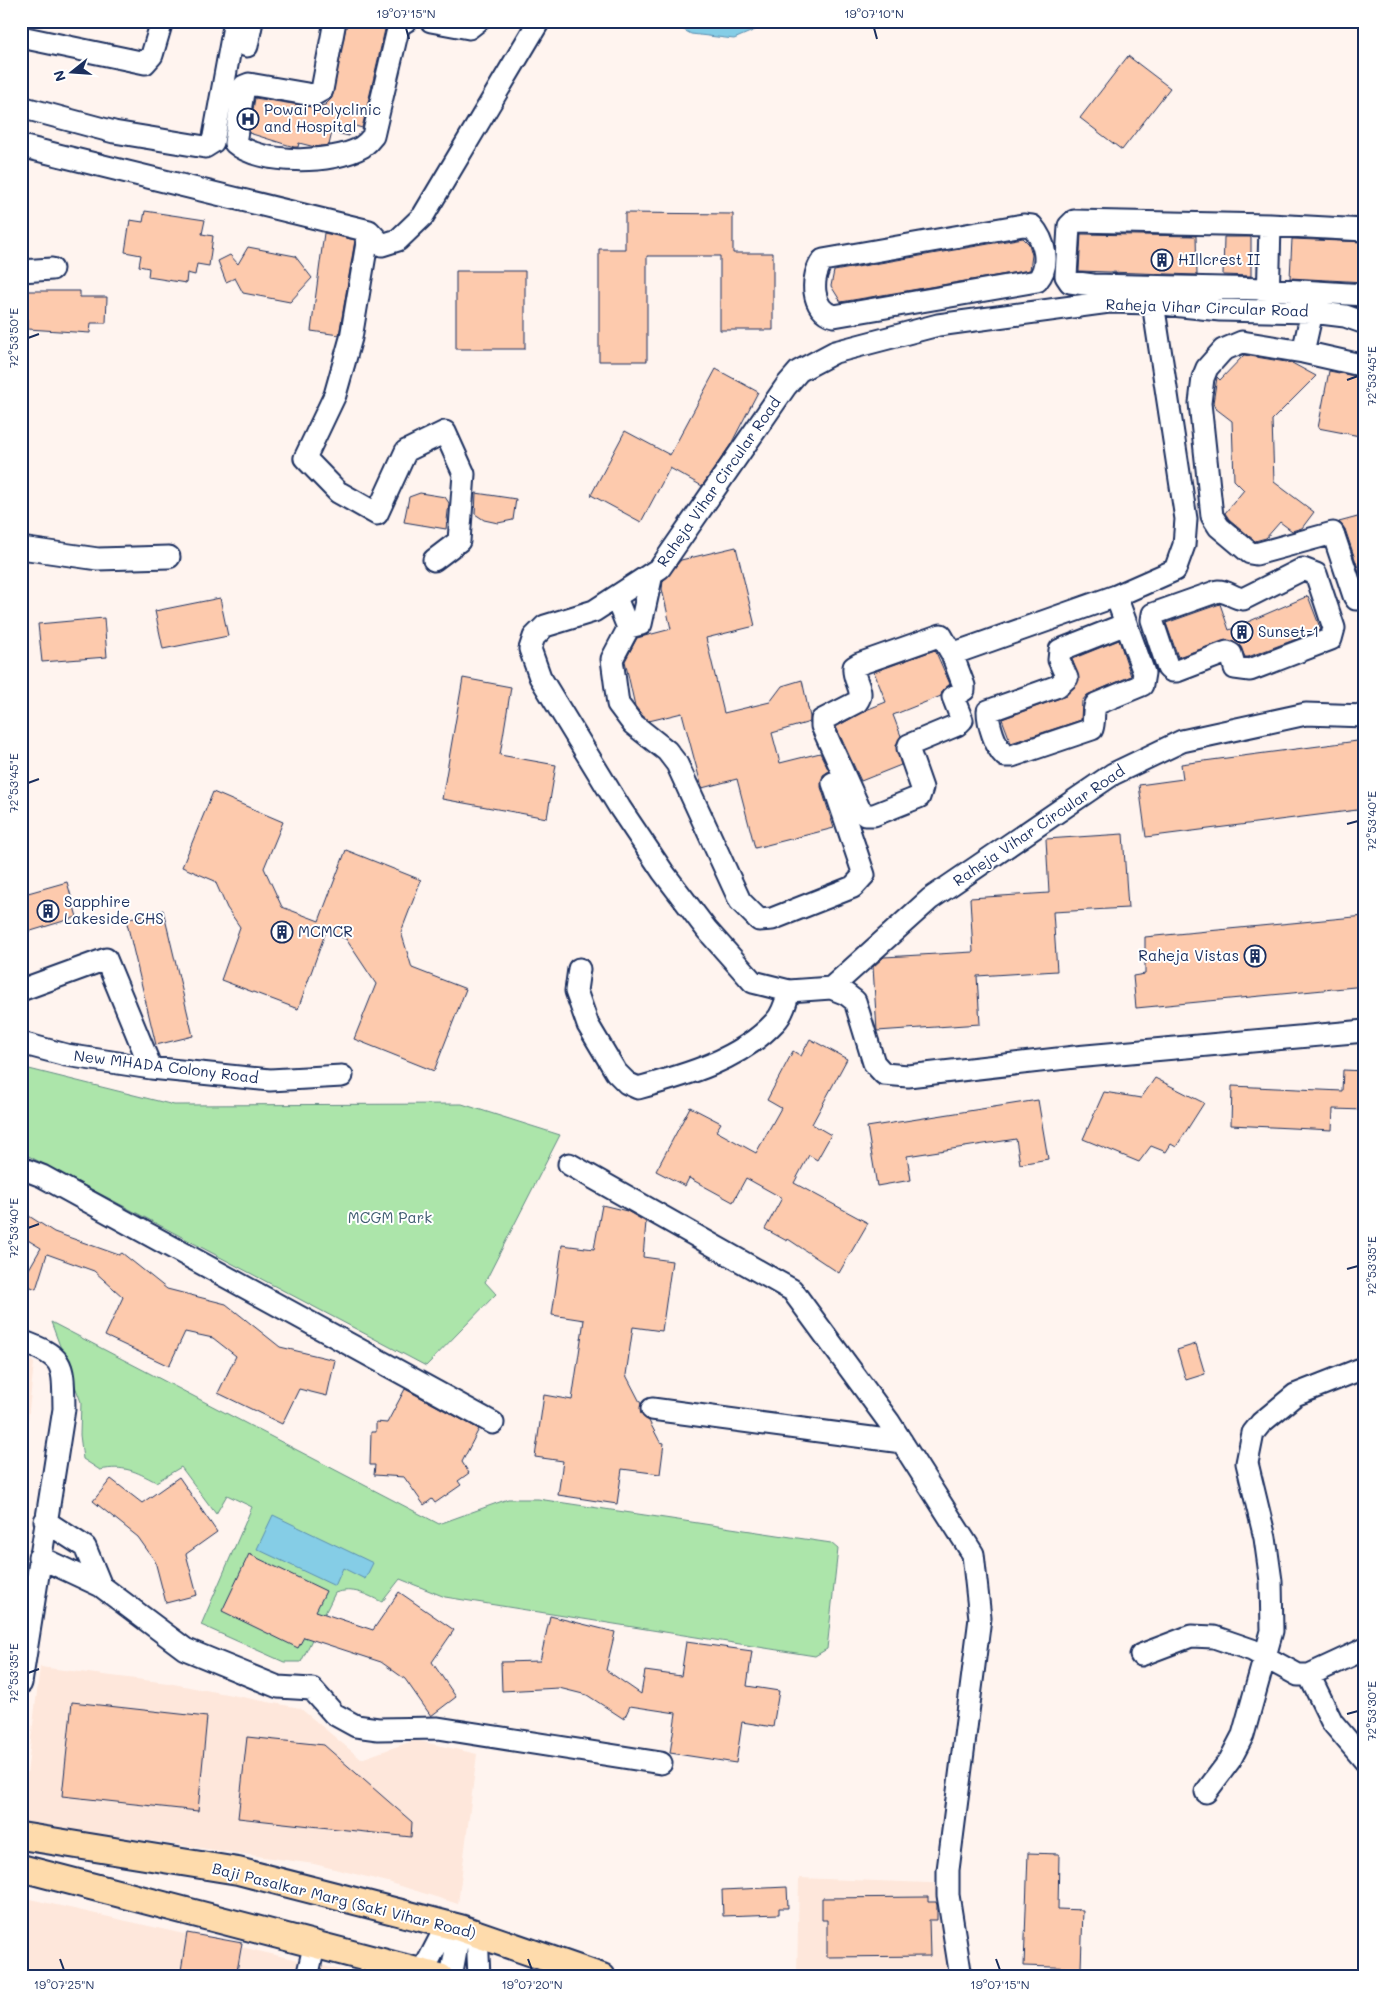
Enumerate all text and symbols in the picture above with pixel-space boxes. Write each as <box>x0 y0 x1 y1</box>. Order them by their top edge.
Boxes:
text: 19°07'15"N <box>376 5 436 21</box>
text: 19°07'10"N <box>844 5 904 21</box>
north arrow <box>48 48 98 98</box>
text: N <box>48 68 70 84</box>
place label: Powai Polyclinic and Hospital <box>264 99 381 136</box>
hospital icon: Powai Polyclinic and Hospital <box>236 107 260 131</box>
building icon: HIllcrest II <box>1150 248 1174 272</box>
place label: HIllcrest II <box>1178 249 1261 269</box>
street label: Raheja Vihar Circular Road <box>1105 293 1309 321</box>
text: 72°53'50"E <box>5 308 21 368</box>
text: 72°53'45"E <box>1363 346 1379 406</box>
street label: Raheja Vihar Circular Road <box>652 393 785 570</box>
building icon: Sunset-1 <box>1230 620 1254 644</box>
place label: Sunset-1 <box>1258 621 1319 641</box>
text: 72°53'45"E <box>5 753 21 813</box>
street label: Raheja Vihar Circular Road <box>949 760 1128 890</box>
text: 72°53'40"E <box>1363 791 1379 851</box>
place label: Sapphire Lakeside CHS <box>64 891 164 928</box>
building icon: Sapphire Lakeside CHS <box>36 899 60 923</box>
building icon: MCMCR <box>270 920 294 944</box>
place label: MCMCR <box>298 921 353 941</box>
building icon: Raheja Vistas <box>1243 944 1267 968</box>
place label: Raheja Vistas <box>1138 945 1239 965</box>
street label: New MHADA Colony Road <box>73 1045 260 1087</box>
text: 72°53'40"E <box>5 1198 21 1258</box>
park label: MCGM Park <box>348 1207 432 1227</box>
text: 72°53'35"E <box>1363 1236 1379 1296</box>
text: 72°53'35"E <box>5 1643 21 1703</box>
text: 72°53'30"E <box>1363 1681 1379 1741</box>
street label: Baji Pasalkar Marg (Saki Vihar Road) <box>210 1858 478 1943</box>
text: 19°07'25"N <box>34 1976 94 1992</box>
text: 19°07'20"N <box>502 1976 563 1992</box>
text: 19°07'15"N <box>970 1976 1030 1992</box>

